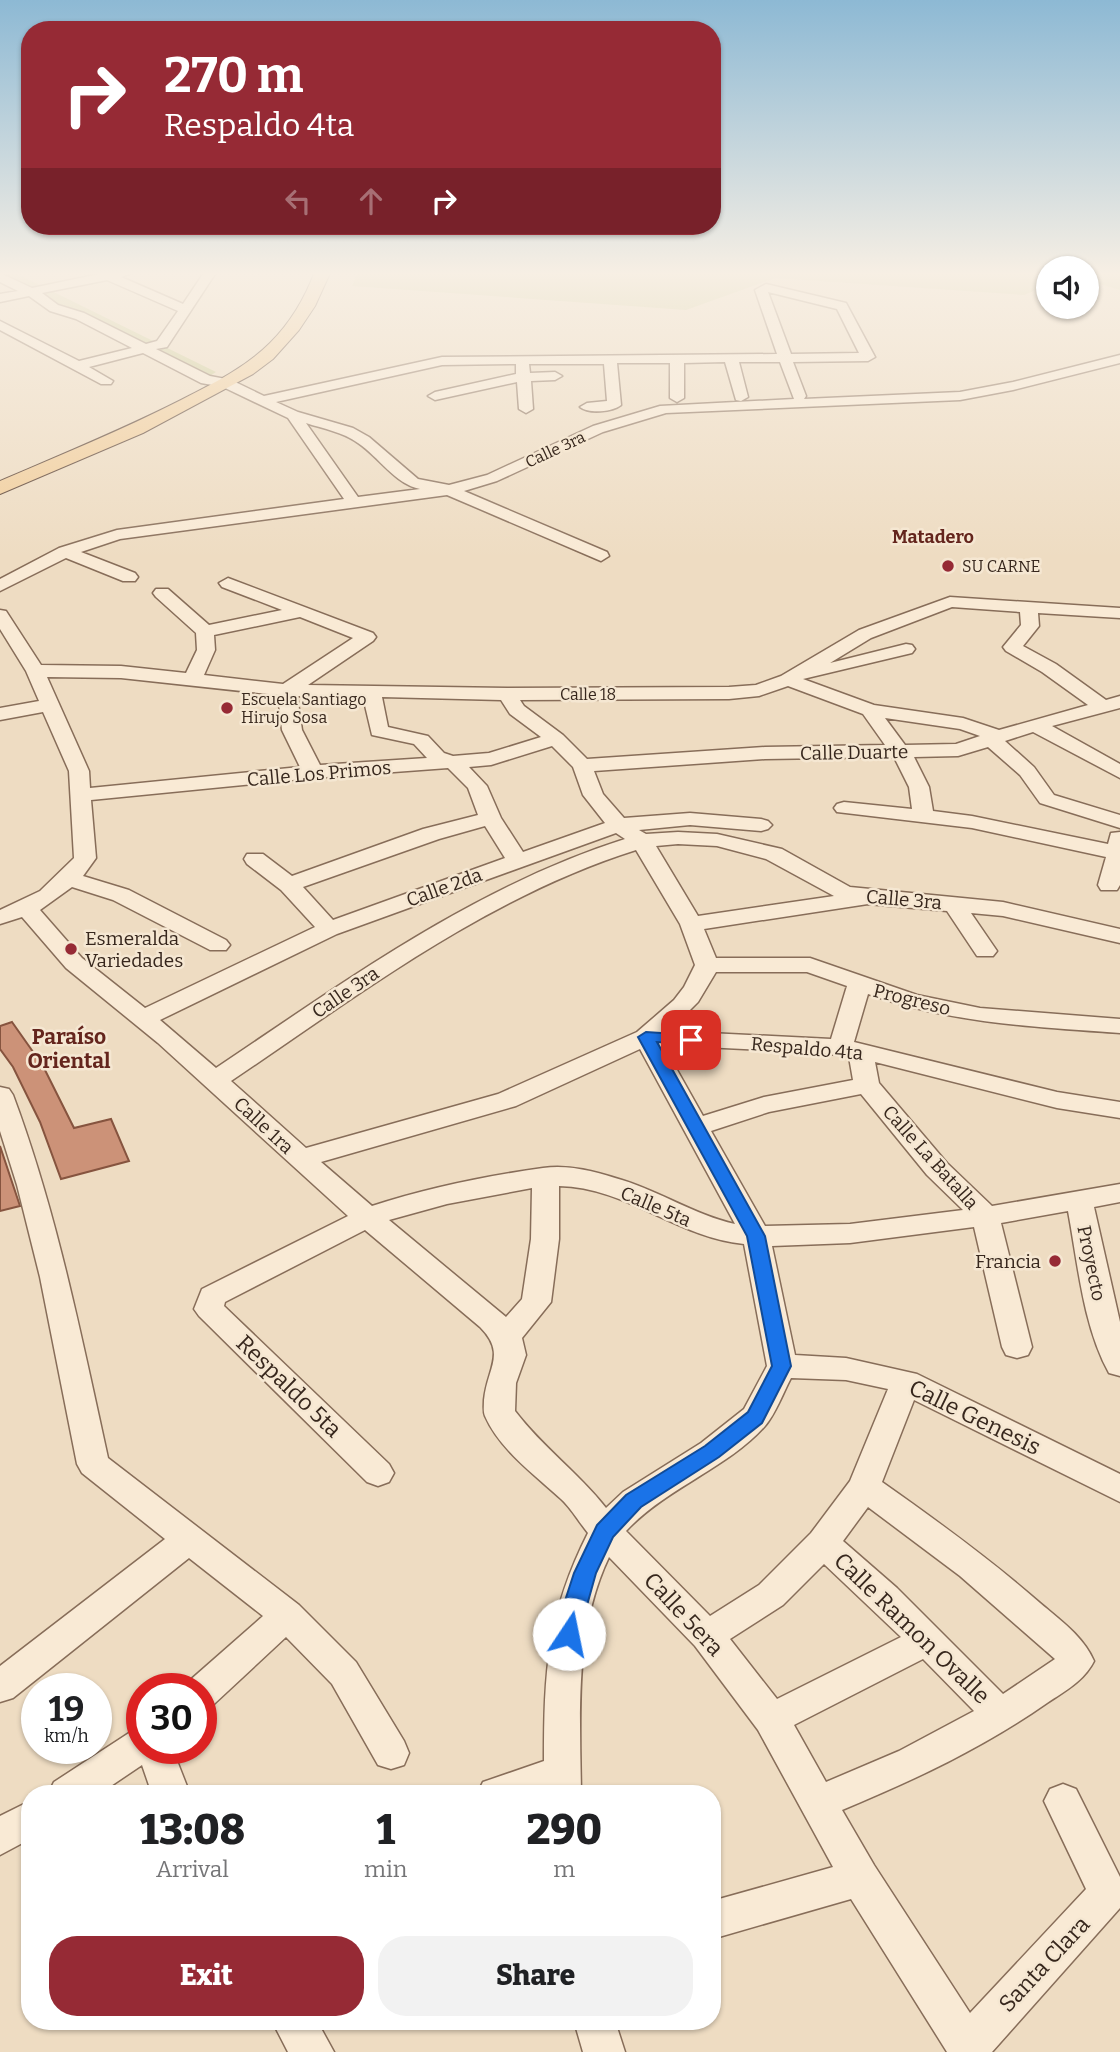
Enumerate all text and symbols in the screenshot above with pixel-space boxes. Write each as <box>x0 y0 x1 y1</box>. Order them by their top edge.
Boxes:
text: 270 m <box>164 46 304 105</box>
icon: right <box>49 49 140 140</box>
text: Respaldo 4ta <box>164 106 354 144</box>
icon: left <box>279 182 317 220</box>
icon: ahead <box>352 182 390 220</box>
icon: right <box>425 182 463 220</box>
map controls <box>1036 256 1099 319</box>
button: sound <box>1036 256 1099 319</box>
street label: Calle 3ra <box>522 427 588 472</box>
district label: Matadero <box>892 526 974 548</box>
place label: SU CARNE <box>962 557 1041 576</box>
marker: SU CARNE <box>940 558 956 574</box>
street label: Calle 18 <box>560 685 616 704</box>
place label: Escuela Santiago Hirujo Sosa <box>241 690 366 727</box>
marker: Escuela Santiago Hirujo Sosa <box>219 700 235 716</box>
street label: Calle Duarte <box>800 740 908 765</box>
street label: Calle Los Primos <box>246 756 392 791</box>
street label: Calle 2da <box>403 863 486 912</box>
street label: Calle 3ra <box>865 885 943 914</box>
place label: Esmeralda Variedades <box>85 927 183 972</box>
marker: Esmeralda Variedades <box>63 941 79 957</box>
street label: Calle 3ra <box>307 961 384 1023</box>
street label: Progreso <box>871 979 953 1020</box>
pin <box>661 1010 721 1070</box>
icon: arrive <box>672 1021 710 1059</box>
district label: Paraíso Oriental <box>28 1024 111 1074</box>
street label: Respaldo 4ta <box>750 1032 865 1065</box>
street label: Calle 1ra <box>229 1092 299 1159</box>
street label: Calle La Batalla <box>878 1101 984 1215</box>
street label: Calle 5ta <box>617 1181 695 1232</box>
street label: Proyecto <box>1072 1223 1111 1303</box>
place label: Francia <box>975 1250 1042 1273</box>
marker: Francia <box>1047 1253 1063 1269</box>
street label: Respaldo 5ta <box>231 1329 348 1443</box>
street label: Calle Genesis <box>905 1373 1045 1461</box>
street label: Calle Ramon Ovalle <box>828 1546 996 1710</box>
street label: Calle 5era <box>638 1566 730 1662</box>
position arrow <box>532 1597 606 1671</box>
speed limit sign: 30 <box>126 1673 217 1764</box>
text: 19 <box>49 1688 84 1730</box>
text: km/h <box>44 1725 89 1747</box>
text: 13:08 <box>140 1805 245 1855</box>
text: 1 <box>376 1805 395 1855</box>
text: 290 <box>526 1805 602 1855</box>
text: Arrival <box>156 1855 229 1883</box>
text: min <box>364 1855 407 1883</box>
text: m <box>553 1855 575 1883</box>
street label: Santa Clara <box>993 1910 1096 2018</box>
button: Exit <box>49 1936 364 2016</box>
button: Share <box>378 1936 693 2016</box>

